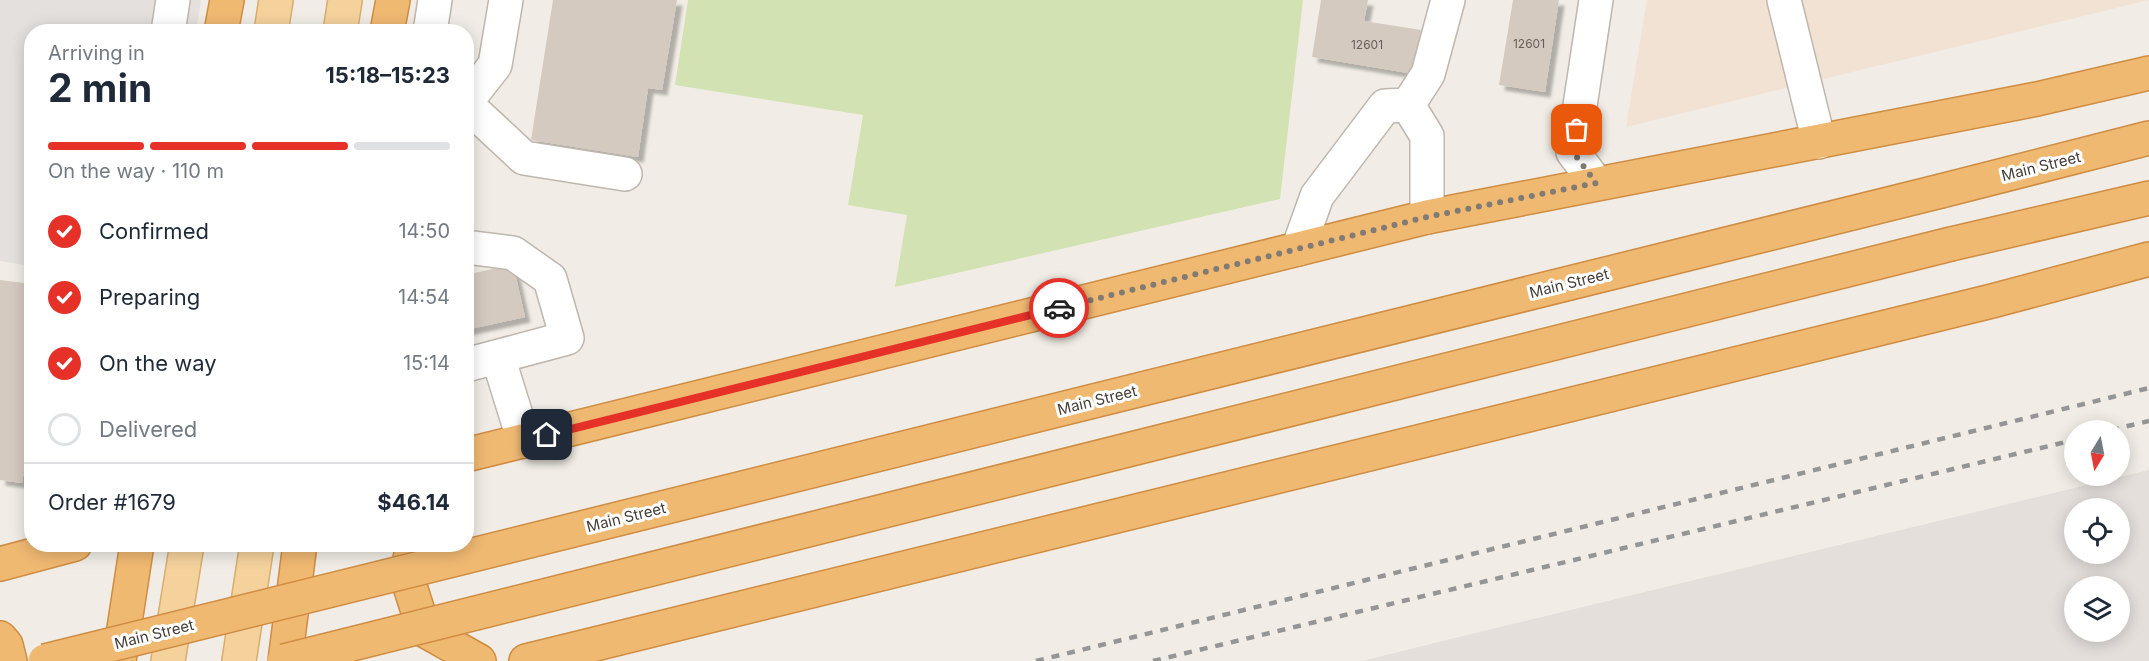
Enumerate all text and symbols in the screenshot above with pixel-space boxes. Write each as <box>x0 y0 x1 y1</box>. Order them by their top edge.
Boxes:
house number: 12601 <box>1513 36 1545 51</box>
house number: 12601 <box>1351 37 1383 52</box>
text: Arriving in <box>48 41 145 65</box>
text: 15:18–15:23 <box>325 62 450 88</box>
text: 2 min <box>48 64 152 111</box>
pin <box>1551 104 1602 155</box>
icon: bag <box>1560 113 1593 146</box>
street label: Main Street <box>1999 147 2083 185</box>
text: On the way · 110 m <box>48 159 224 183</box>
icon: check <box>48 215 81 248</box>
text: Confirmed <box>99 218 209 244</box>
text: 14:50 <box>398 219 450 243</box>
street label: Main Street <box>1527 264 1611 302</box>
courier <box>1029 278 1089 338</box>
icon: check <box>48 281 81 314</box>
text: Preparing <box>99 284 200 310</box>
text: 14:54 <box>398 285 450 309</box>
icon: car <box>1043 292 1076 325</box>
icon: check <box>48 347 81 380</box>
text: On the way <box>99 350 217 376</box>
text: 15:14 <box>403 351 450 375</box>
street label: Main Street <box>1055 381 1139 419</box>
pin <box>521 409 572 460</box>
text: Delivered <box>99 416 197 442</box>
icon: home <box>530 418 563 451</box>
north arrow <box>2064 420 2130 486</box>
map controls <box>2064 420 2130 642</box>
text: Order #1679 <box>48 489 176 515</box>
text: $46.14 <box>377 489 450 515</box>
street label: Main Street <box>584 498 668 536</box>
button: locate <box>2064 498 2130 564</box>
button: layers <box>2064 576 2130 642</box>
street label: Main Street <box>112 615 196 653</box>

